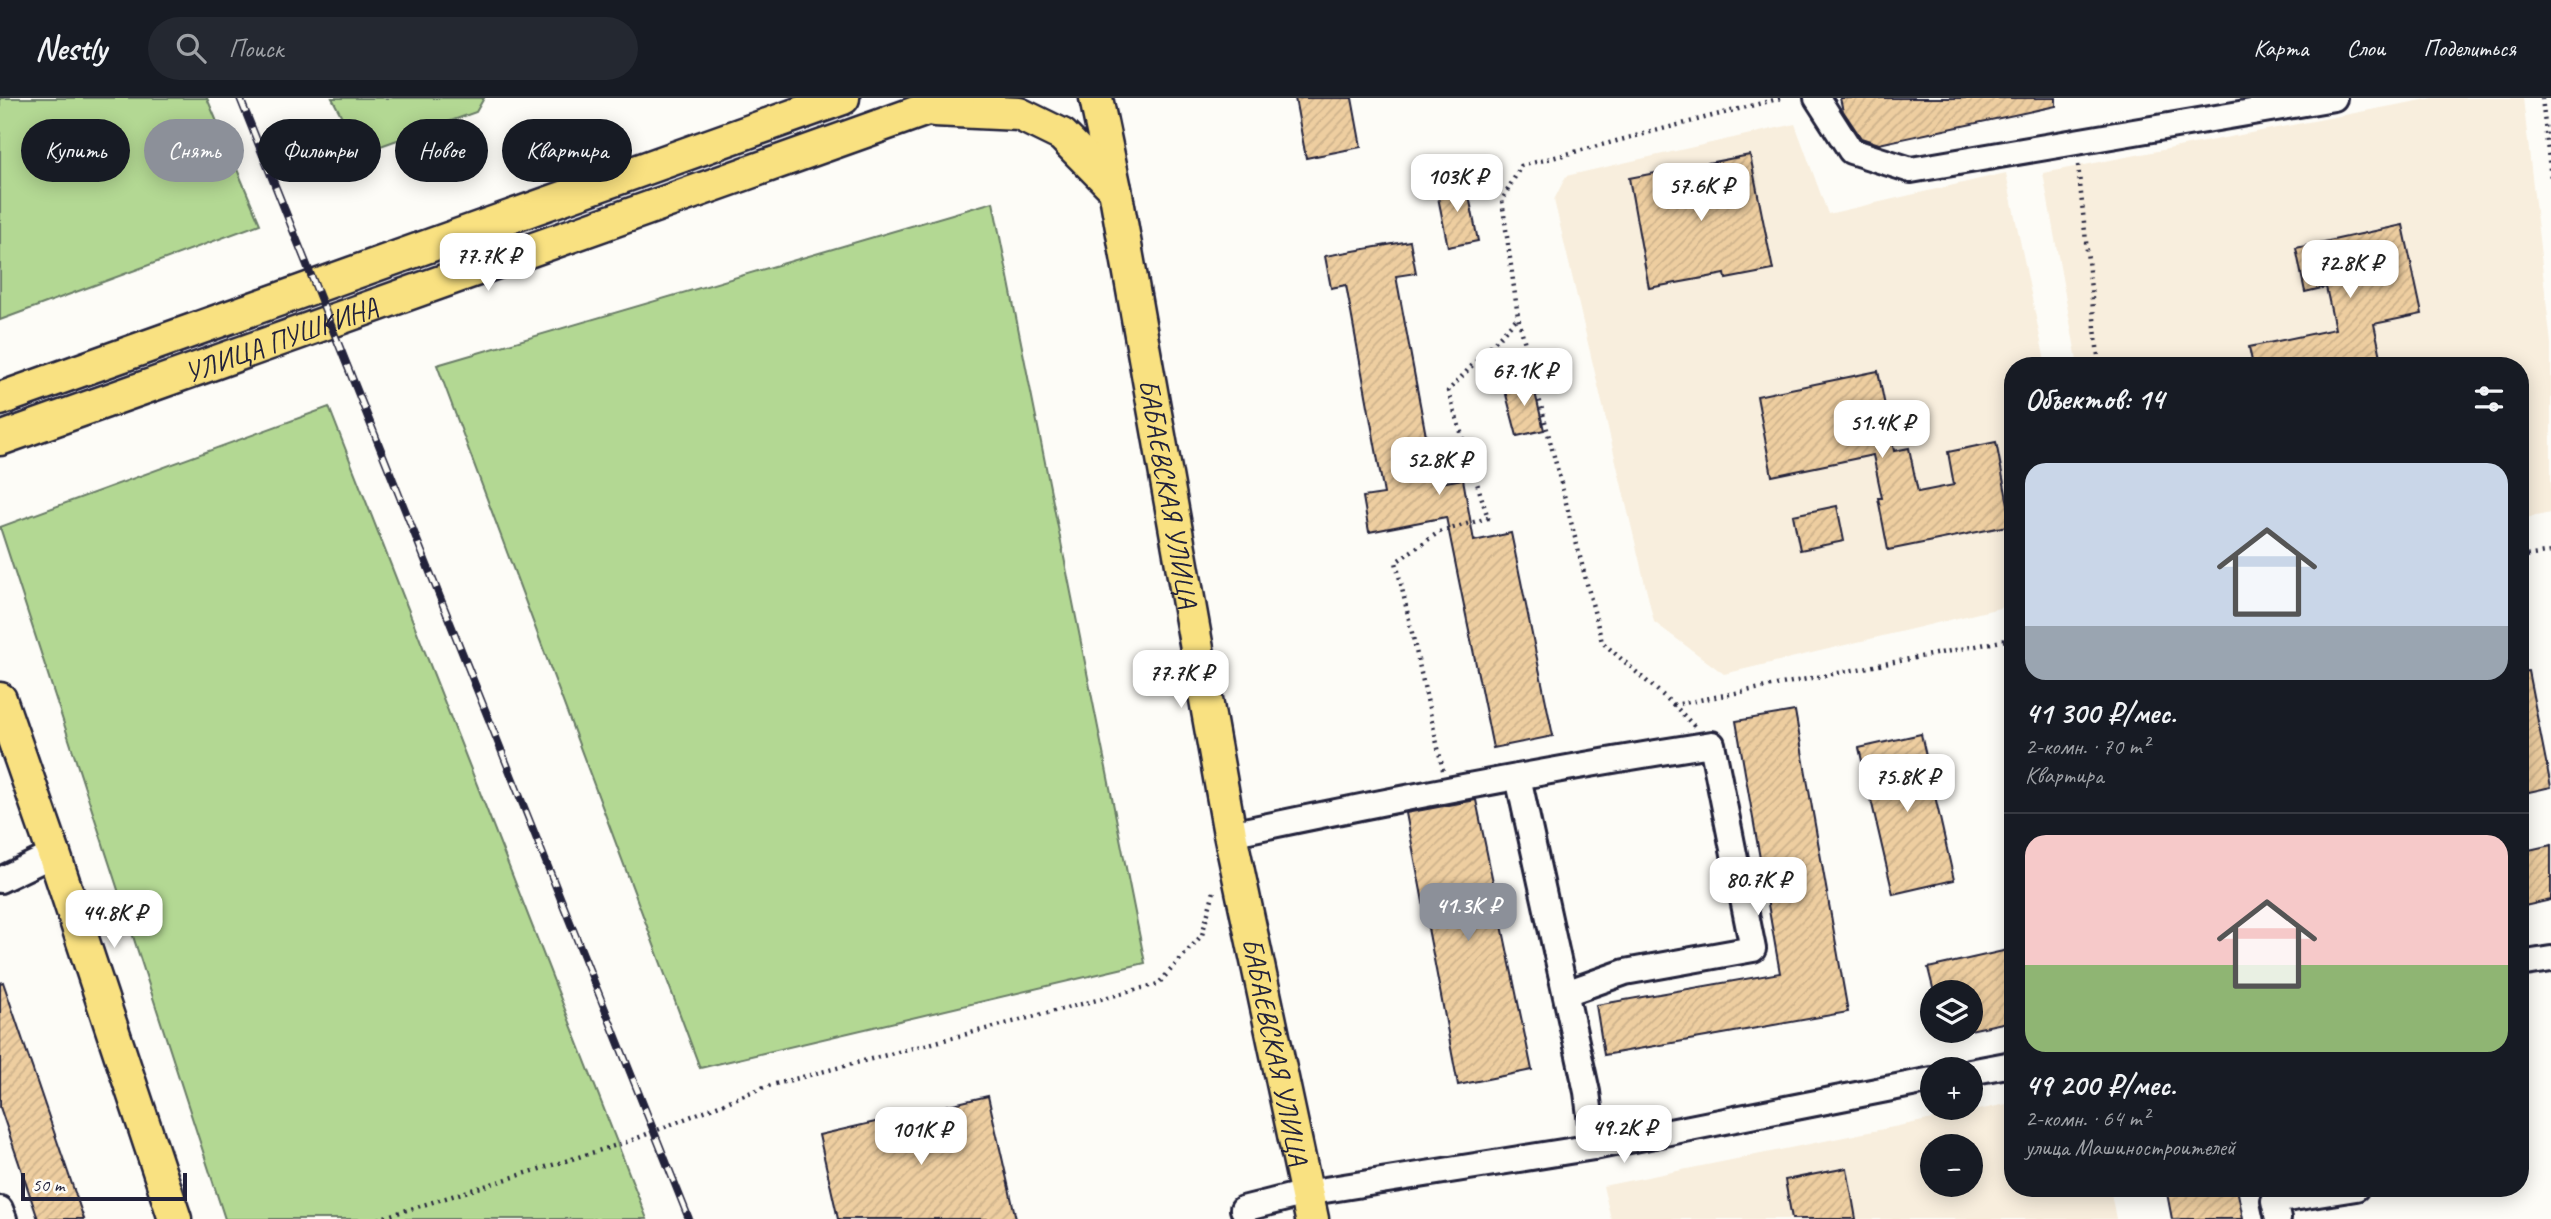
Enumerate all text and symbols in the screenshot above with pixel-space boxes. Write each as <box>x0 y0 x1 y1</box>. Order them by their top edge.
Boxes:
search box <box>148 17 638 80</box>
text: Nestly <box>35 27 106 69</box>
icon: search <box>172 29 210 67</box>
text: Поиск <box>228 32 283 65</box>
text: Карта <box>2254 33 2308 63</box>
text: Слои <box>2346 33 2385 63</box>
text: Поделиться <box>2423 33 2516 63</box>
chip: Купить <box>21 119 130 182</box>
chip: Снять <box>144 119 244 182</box>
chip: Фильтры <box>258 119 381 182</box>
chip: Новое <box>395 119 488 182</box>
chip: Квартира <box>502 119 632 182</box>
pin: 103K ₽ <box>1400 155 1514 214</box>
text: 103K ₽ <box>1427 162 1487 191</box>
pin: 57.6K ₽ <box>1636 164 1766 223</box>
text: 57.6K ₽ <box>1669 171 1733 200</box>
pin: 77.7K ₽ <box>423 234 553 293</box>
pin: 72.8K ₽ <box>2285 240 2415 300</box>
text: 77.7K ₽ <box>456 241 520 270</box>
text: 72.8K ₽ <box>2318 248 2382 277</box>
street label: УЛИЦА ПУШКИНА <box>180 288 383 390</box>
pin: 67.1K ₽ <box>1459 348 1589 408</box>
text: 67.1K ₽ <box>1491 356 1557 385</box>
street label: БАБАЕВСКАЯ УЛИЦА <box>1132 376 1207 611</box>
text: Объектов: 14 <box>2025 380 2164 418</box>
icon: filters <box>2470 380 2508 418</box>
pin: 51.4K ₽ <box>1817 400 1947 460</box>
text: 51.4K ₽ <box>1850 408 1914 437</box>
pin: 52.8K ₽ <box>1374 438 1504 497</box>
text: 52.8K ₽ <box>1407 445 1471 474</box>
icon: home <box>2204 509 2330 635</box>
pin: 77.7K ₽ <box>1116 650 1246 710</box>
text: 77.7K ₽ <box>1149 658 1213 687</box>
text: 41 300 ₽/мес. <box>2025 694 2176 732</box>
text: 2-комн. · 70 m² <box>2025 732 2149 761</box>
pin: 75.8K ₽ <box>1842 754 1972 814</box>
text: Квартира <box>2025 761 2103 790</box>
text: 75.8K ₽ <box>1875 762 1939 791</box>
pin: 80.7K ₽ <box>1693 858 1823 917</box>
text: 80.7K ₽ <box>1726 865 1790 894</box>
icon: home <box>2204 881 2330 1007</box>
pin: 41.3K ₽ <box>1403 884 1533 943</box>
pin: 44.8K ₽ <box>49 890 179 950</box>
text: 41.3K ₽ <box>1436 891 1500 920</box>
text: 44.8K ₽ <box>82 898 146 927</box>
street label: БАБАЕВСКАЯ УЛИЦА <box>1235 934 1318 1169</box>
map controls <box>1920 980 1983 1197</box>
button: layers <box>1920 980 1983 1043</box>
button: + <box>1920 1057 1983 1120</box>
text: 49 200 ₽/мес. <box>2025 1066 2176 1104</box>
text: 2-комн. · 64 m² <box>2025 1104 2149 1133</box>
pin: 49.2K ₽ <box>1559 1105 1689 1165</box>
pin: 101K ₽ <box>864 1108 978 1167</box>
text: 49.2K ₽ <box>1592 1113 1656 1142</box>
text: 101K ₽ <box>891 1115 951 1144</box>
text: улица Машиностроителей <box>2025 1133 2235 1162</box>
button: − <box>1920 1134 1983 1197</box>
scale bar <box>21 1170 187 1202</box>
text: 50 m <box>32 1173 64 1197</box>

